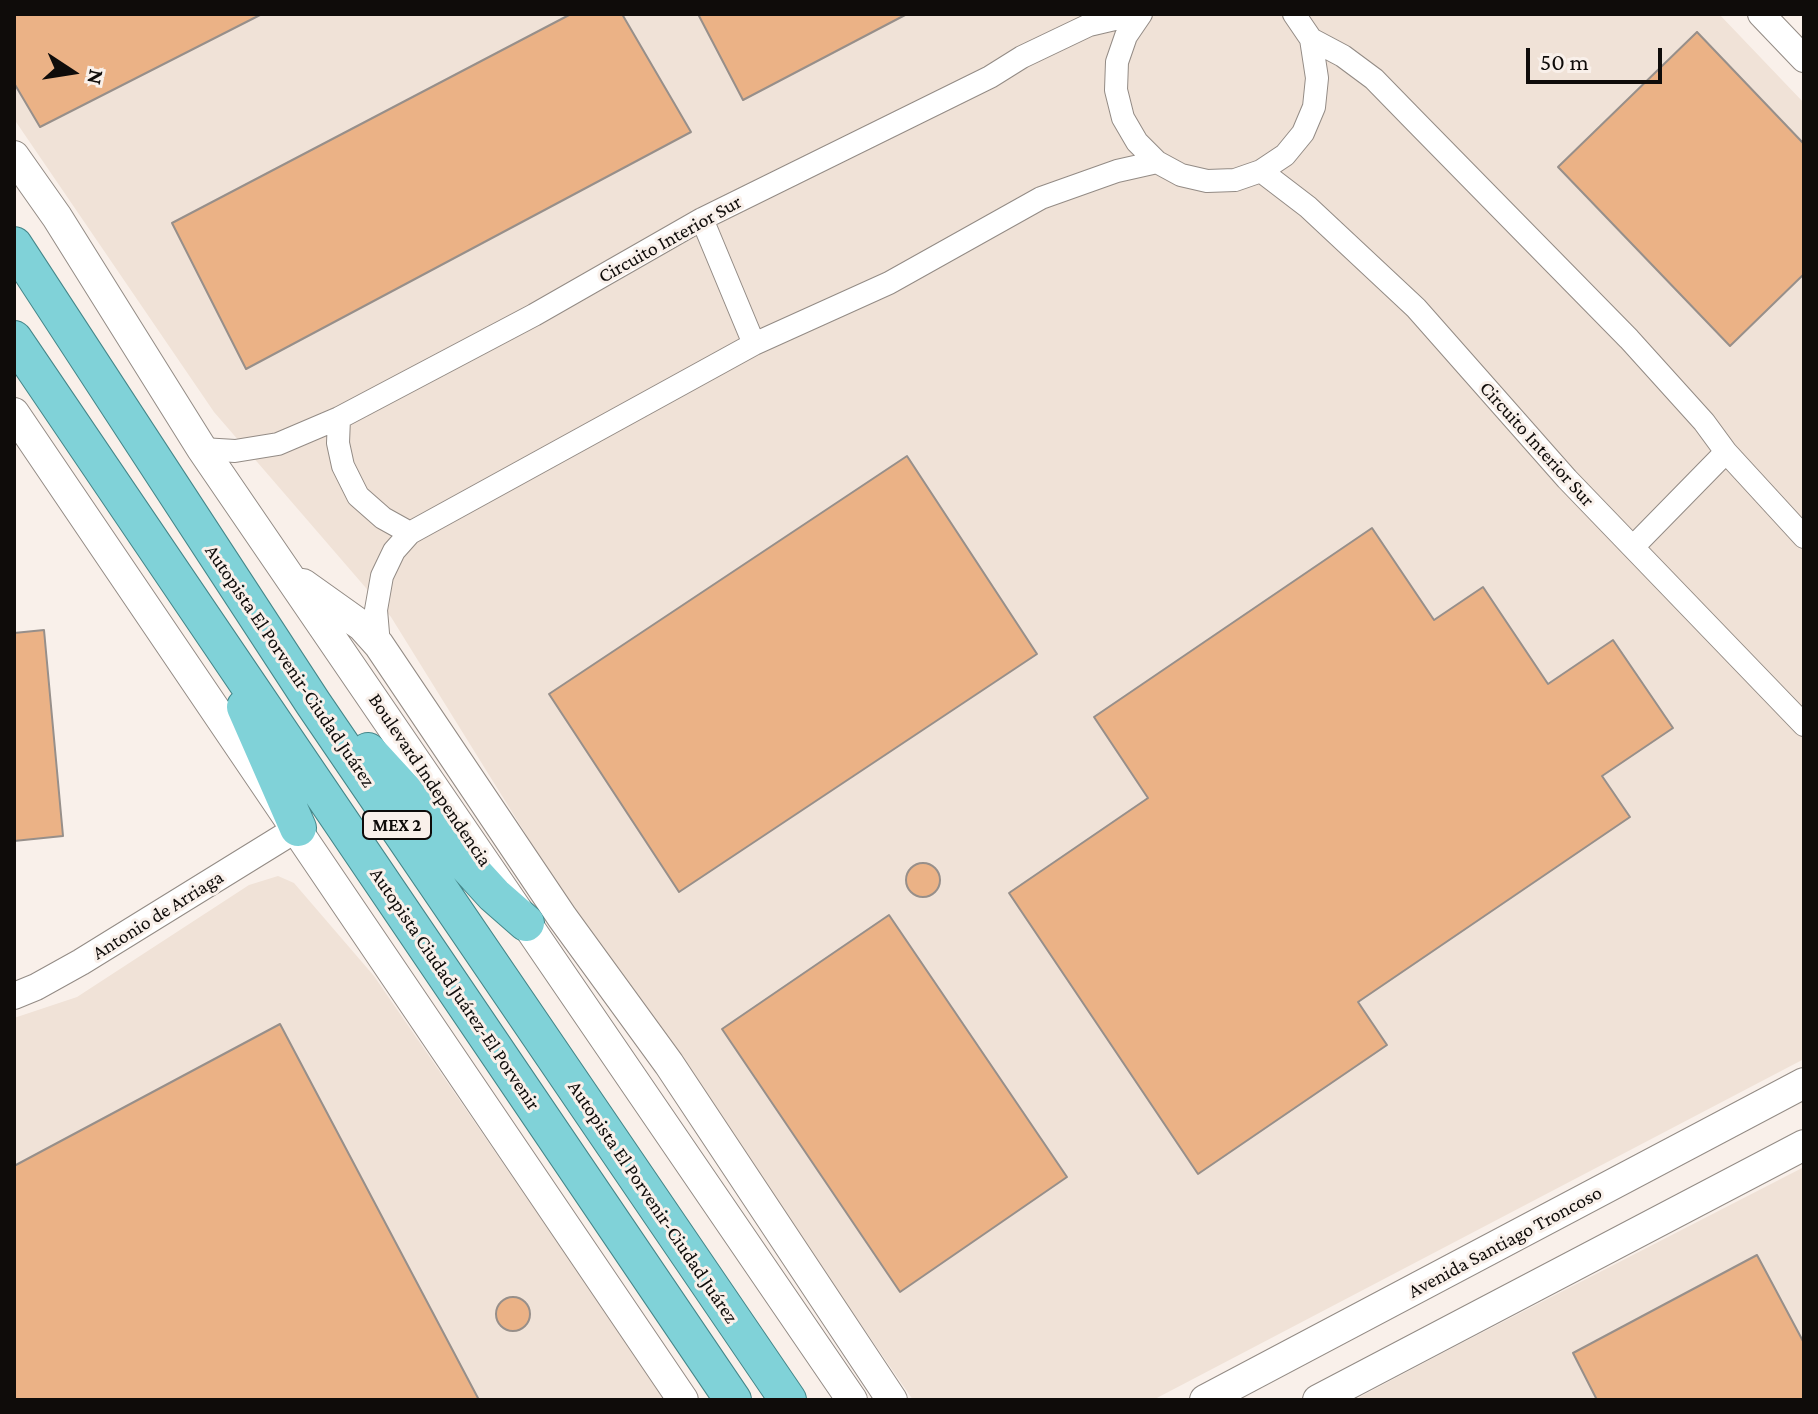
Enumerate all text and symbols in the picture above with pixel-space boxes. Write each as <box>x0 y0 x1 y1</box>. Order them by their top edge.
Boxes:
north arrow <box>32 32 112 112</box>
scale bar <box>1530 32 1666 82</box>
text: 50 m <box>1540 48 1589 75</box>
text: N <box>82 67 110 87</box>
street label: Circuito Interior Sur <box>594 190 746 288</box>
street label: Circuito Interior Sur <box>1474 376 1600 512</box>
street label: Autopista El Porvenir-Ciudad Juárez <box>200 540 380 792</box>
street label: Boulevard Independencia <box>363 689 497 871</box>
road number: MEX 2 <box>363 811 431 839</box>
street label: Autopista Ciudad Juárez-El Porvenir <box>365 863 545 1115</box>
street label: Antonio de Arriaga <box>88 865 228 965</box>
street label: Autopista El Porvenir-Ciudad Juárez <box>563 1076 743 1328</box>
street label: Avenida Santiago Troncoso <box>1404 1181 1606 1303</box>

